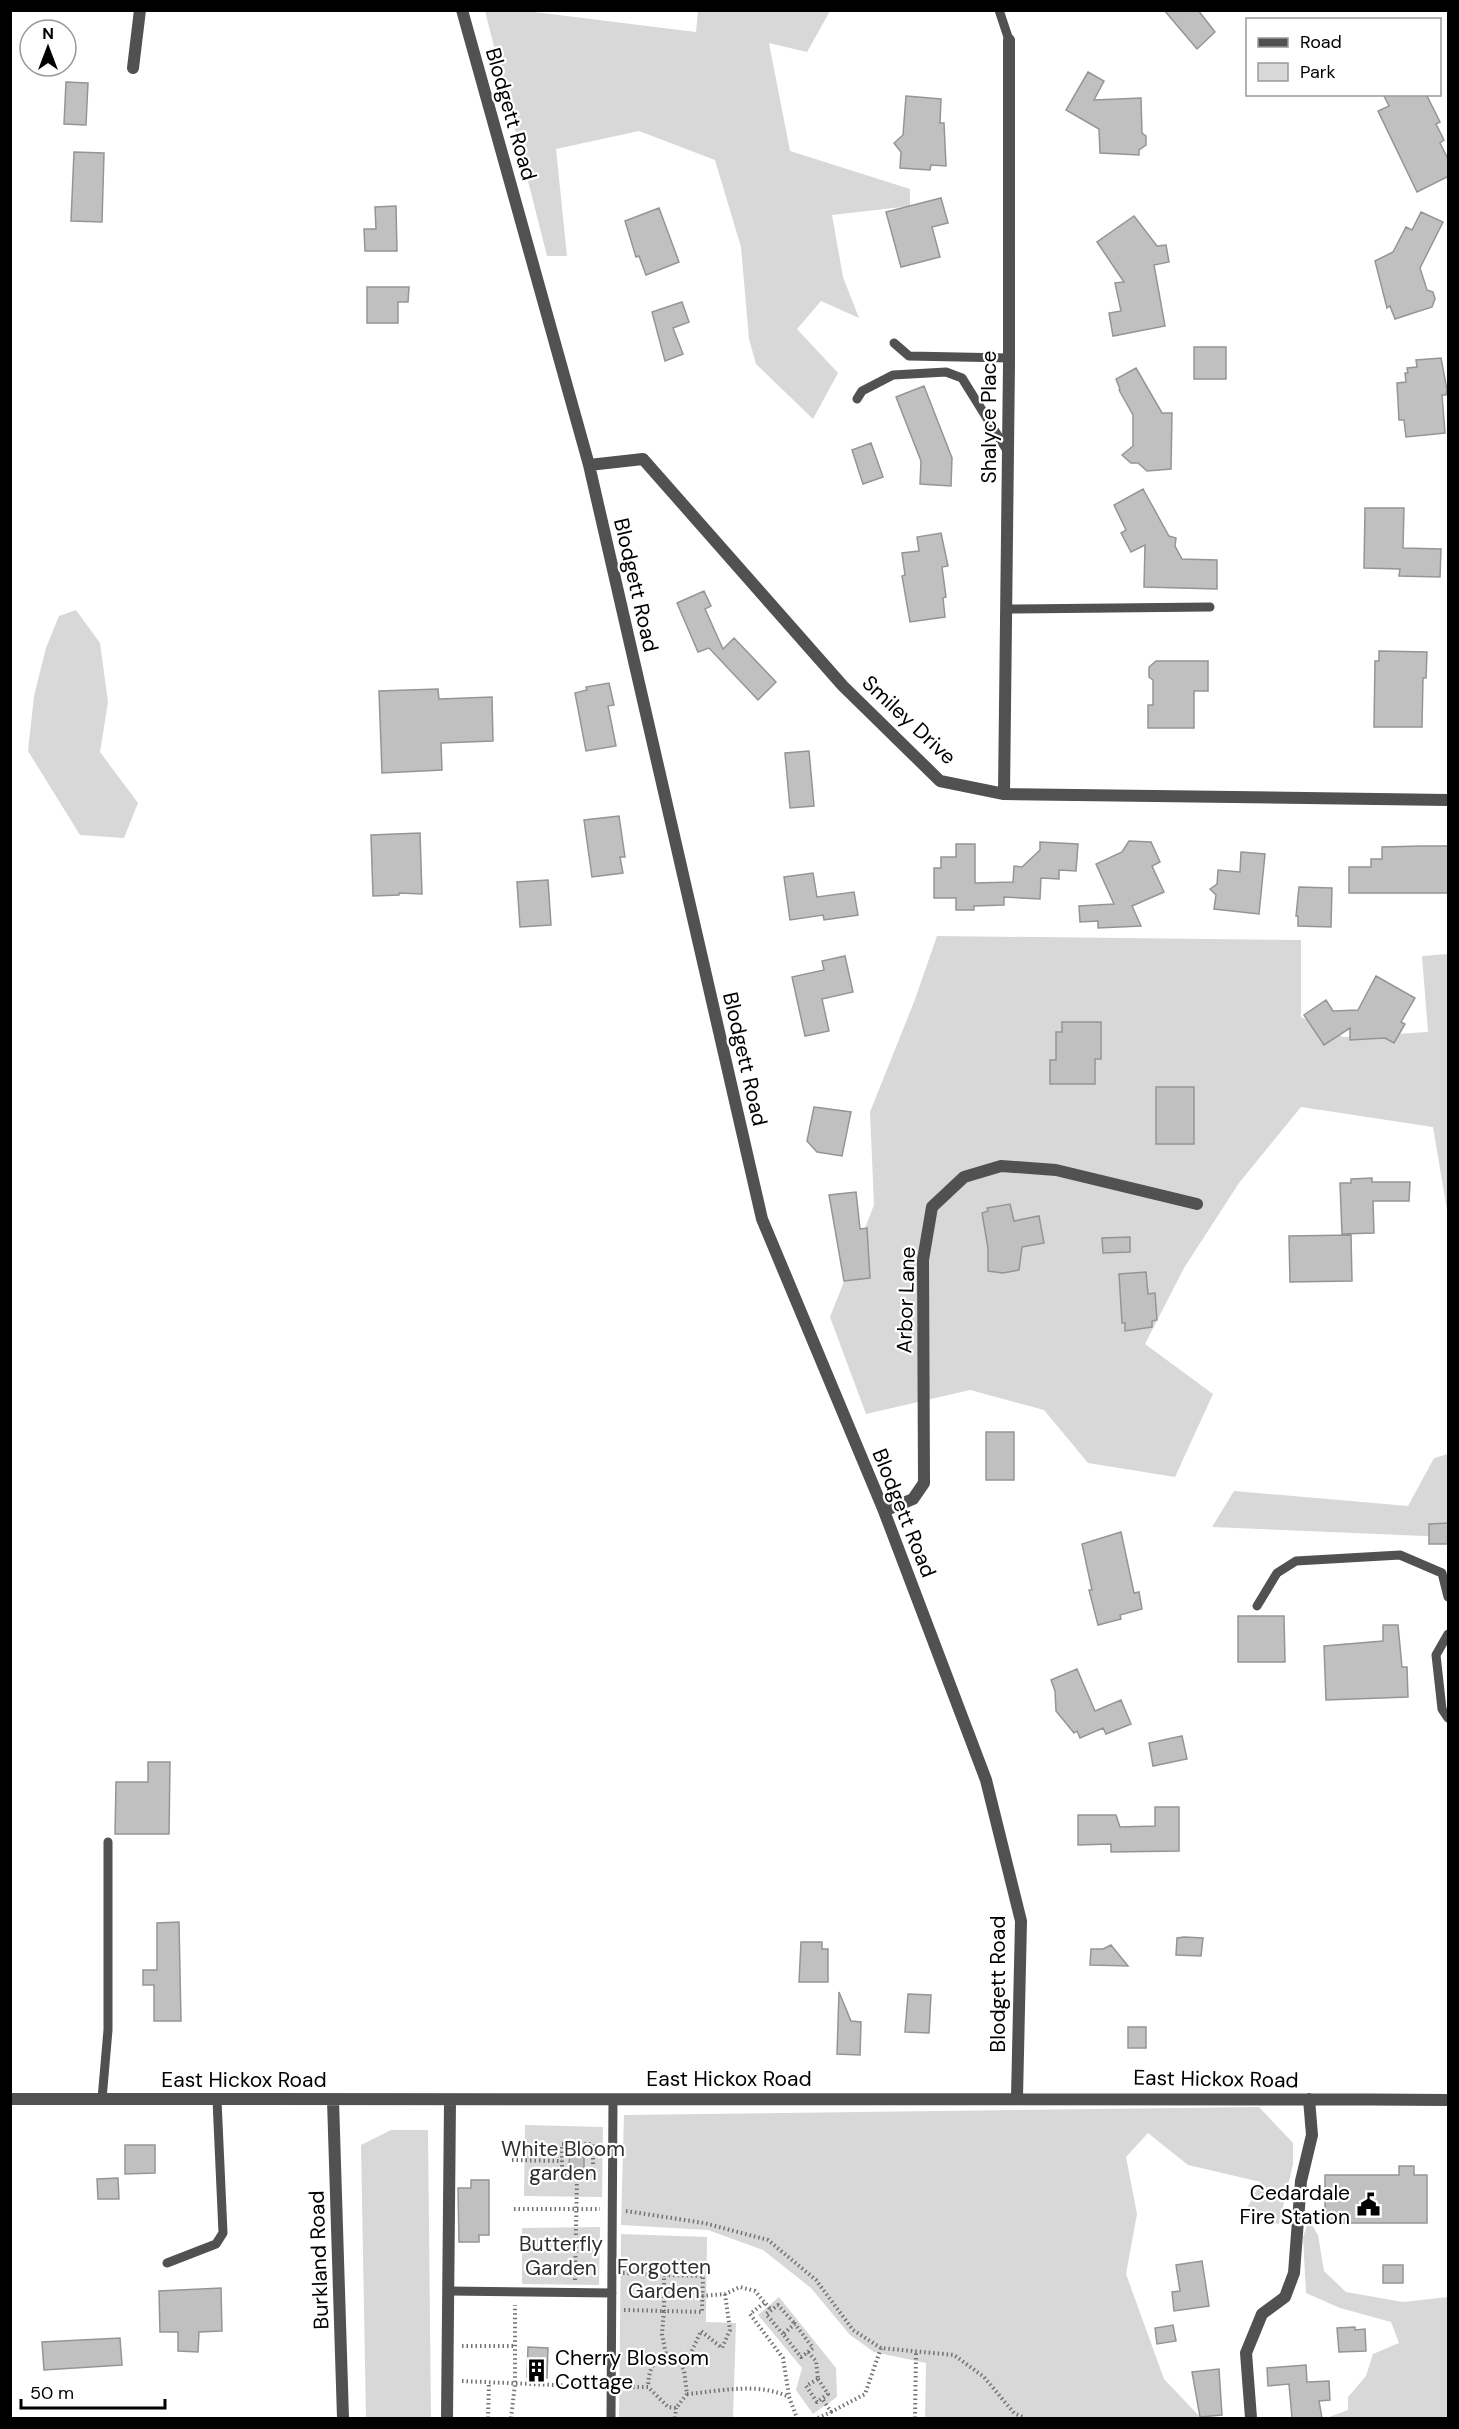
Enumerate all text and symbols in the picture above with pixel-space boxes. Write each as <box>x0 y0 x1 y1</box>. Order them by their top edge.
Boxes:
north arrow <box>18 18 78 78</box>
legend <box>1246 18 1441 96</box>
text: N <box>42 23 54 44</box>
text: Road <box>1300 30 1342 54</box>
street label: Blodgett Road <box>479 44 543 184</box>
text: Park <box>1300 60 1336 84</box>
street label: Shalyce Place <box>975 351 1003 483</box>
street label: Blodgett Road <box>607 515 665 655</box>
street label: Smiley Drive <box>856 669 962 771</box>
street label: Blodgett Road <box>716 989 774 1129</box>
street label: Arbor Lane <box>890 1246 922 1354</box>
street label: Blodgett Road <box>865 1444 943 1582</box>
street label: Blodgett Road <box>984 1916 1012 2052</box>
street label: East Hickox Road <box>1133 2064 1299 2094</box>
street label: East Hickox Road <box>646 2065 812 2093</box>
street label: East Hickox Road <box>161 2066 327 2094</box>
park label: White Bloom garden <box>501 2135 625 2187</box>
place label: Cedardale Fire Station <box>1240 2179 1350 2231</box>
street label: Burkland Road <box>303 2190 335 2330</box>
public building icon: Cedardale Fire Station <box>1355 2192 1381 2218</box>
park label: Butterfly Garden <box>519 2230 603 2282</box>
park label: Forgotten Garden <box>617 2253 711 2305</box>
place label: Cherry Blossom Cottage <box>555 2344 709 2396</box>
building icon: Cherry Blossom Cottage <box>524 2357 550 2383</box>
scale bar <box>21 2372 165 2410</box>
text: 50 m <box>30 2381 74 2405</box>

